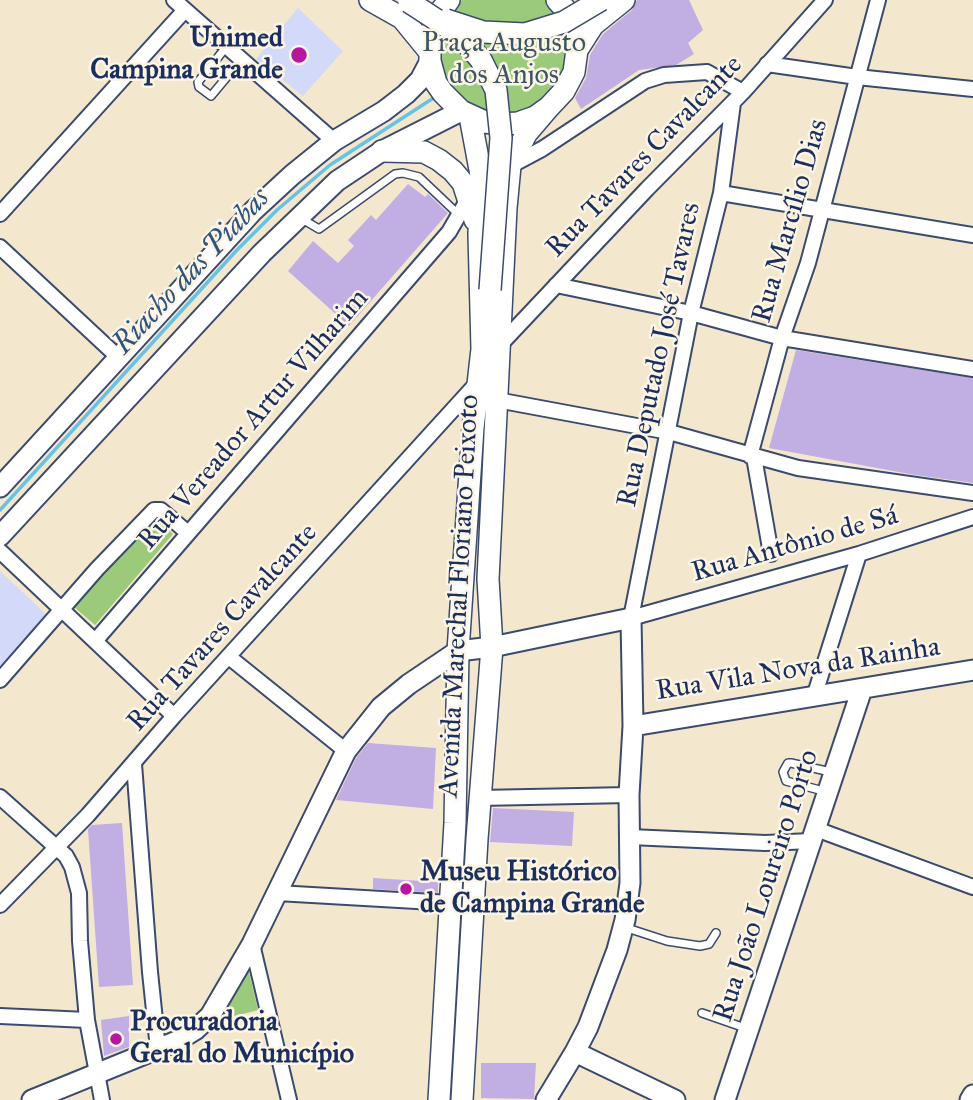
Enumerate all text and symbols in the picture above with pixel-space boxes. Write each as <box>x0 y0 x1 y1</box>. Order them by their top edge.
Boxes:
place label: Unimed Campina Grande <box>90 22 283 88</box>
park label: Praça Augusto dos Anjos <box>422 27 586 93</box>
marker: Unimed Campina Grande <box>289 45 309 65</box>
street label: Rua Tavares Cavalcante <box>540 49 750 265</box>
street label: Rua Marcílio Dias <box>746 115 836 327</box>
water label: Riacho das Piabas <box>106 181 278 363</box>
street label: Rua Deputado José Tavares <box>611 200 709 510</box>
street label: Rua Vereador Artur Vilharim <box>132 283 376 557</box>
street label: Avenida Marechal Floriano Peixoto <box>433 394 487 798</box>
street label: Rua Antônio de Sá <box>688 499 902 591</box>
street label: Rua Tavares Cavalcante <box>121 517 325 739</box>
street label: Rua Vila Nova da Rainha <box>654 631 942 709</box>
street label: Rua João Loureiro Porto <box>707 746 827 1026</box>
place label: Museu Histórico de Campina Grande <box>420 856 645 922</box>
marker: Museu Histórico de Campina Grande <box>398 881 414 897</box>
place label: Procuradoria Geral do Município <box>130 1006 354 1072</box>
marker: Procuradoria Geral do Município <box>108 1031 124 1047</box>

